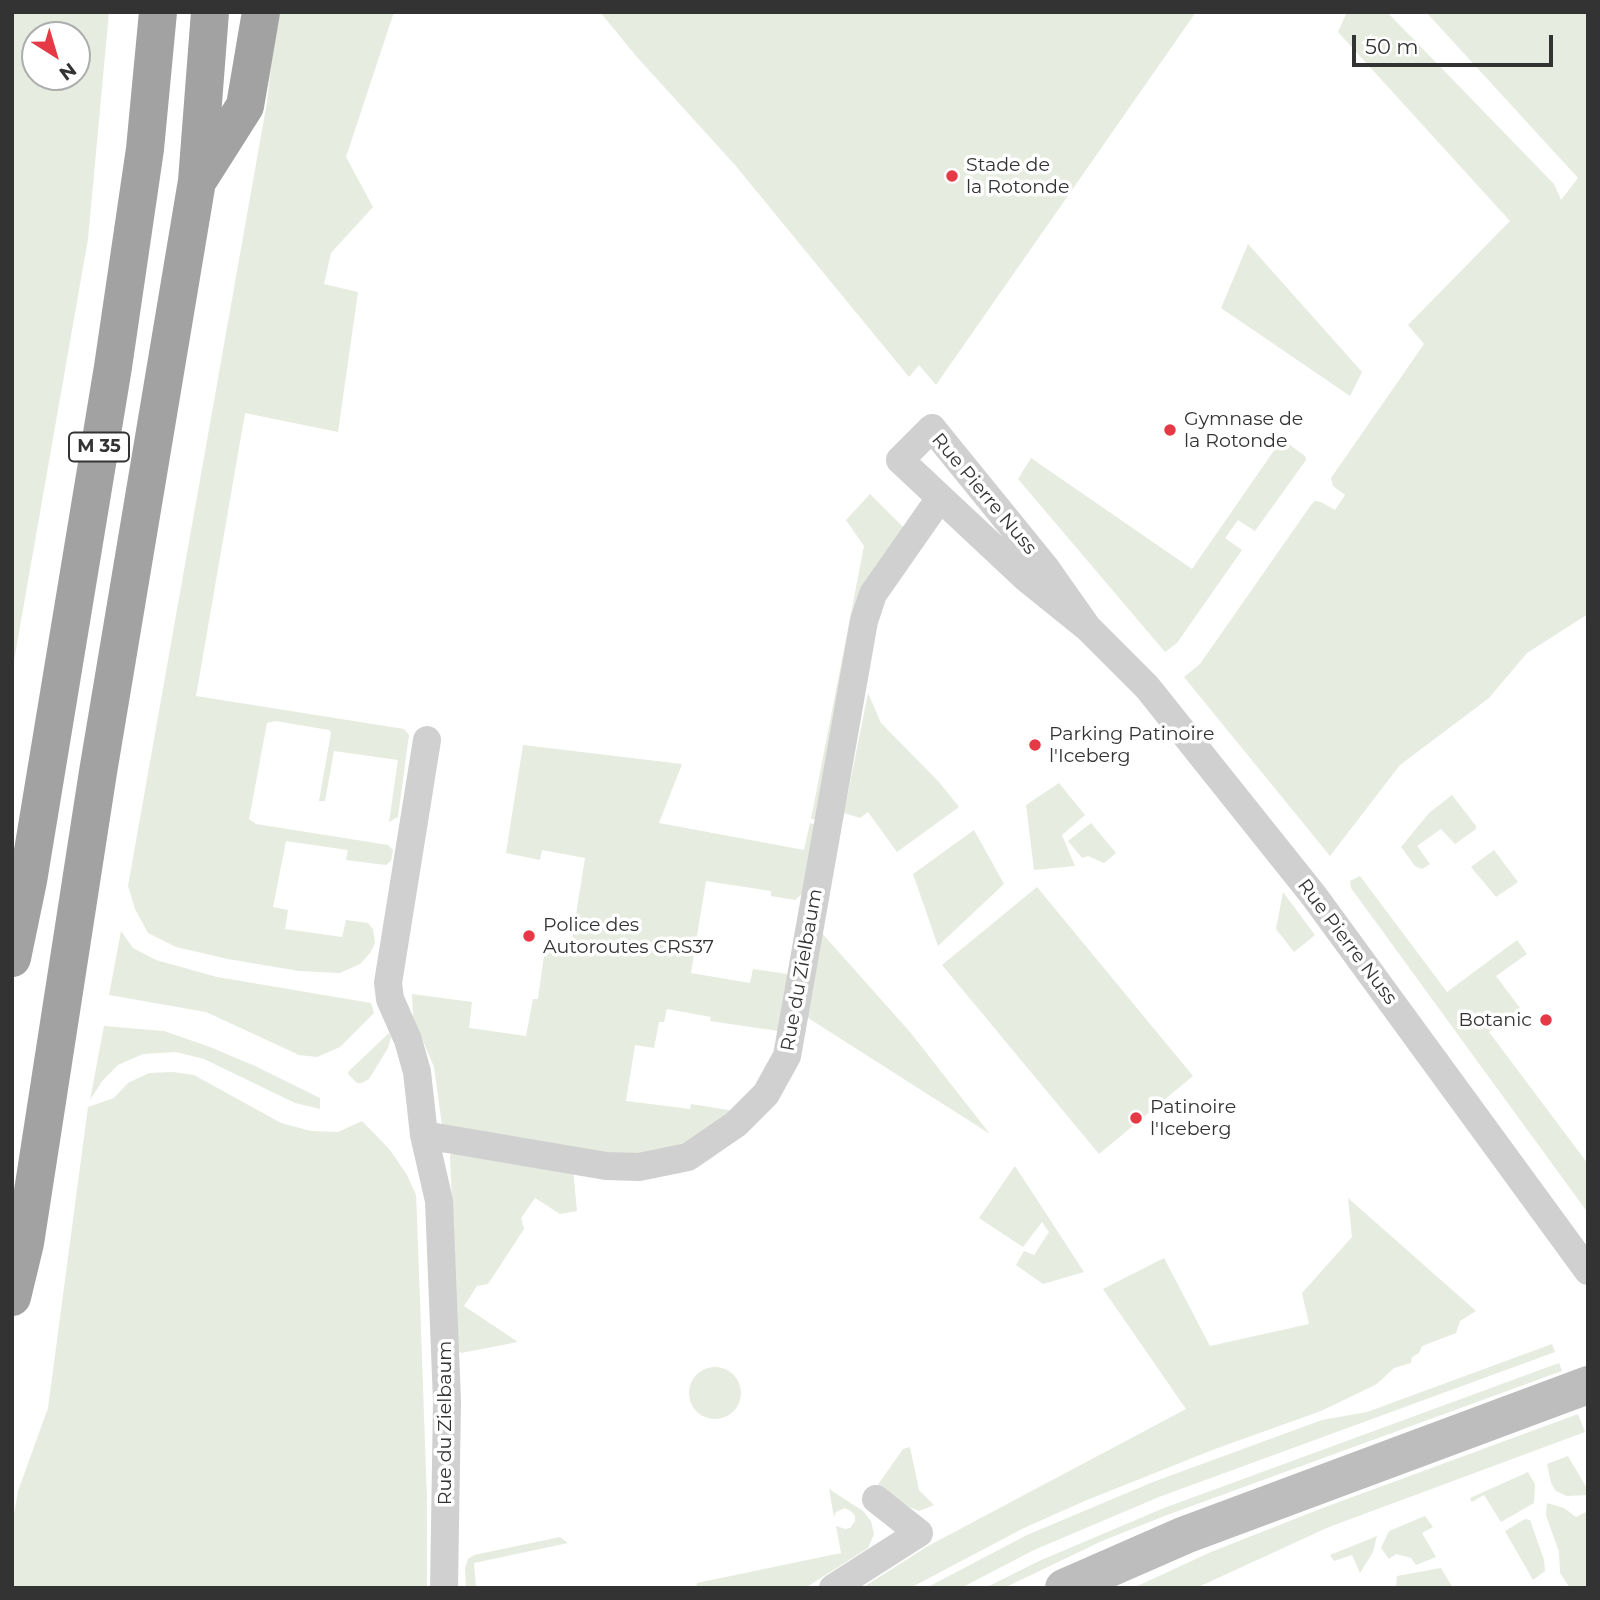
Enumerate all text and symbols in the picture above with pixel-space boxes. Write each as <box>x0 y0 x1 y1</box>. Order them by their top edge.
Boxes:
north arrow <box>21 21 91 91</box>
scale bar <box>1355 21 1556 65</box>
text: 50 m <box>1365 34 1419 59</box>
text: N <box>55 58 81 85</box>
place label: Stade de la Rotonde <box>966 154 1069 198</box>
marker: Stade de la Rotonde <box>944 168 960 184</box>
place label: Gymnase de la Rotonde <box>1184 408 1303 452</box>
marker: Gymnase de la Rotonde <box>1162 422 1178 438</box>
street label: Rue Pierre Nuss <box>927 429 1041 559</box>
road number: M 35 <box>69 432 129 462</box>
place label: Parking Patinoire l'Iceberg <box>1049 723 1214 767</box>
marker: Parking Patinoire l'Iceberg <box>1027 737 1043 753</box>
street label: Rue Pierre Nuss <box>1292 875 1402 1009</box>
street label: Rue du Zielbaum <box>776 887 828 1053</box>
place label: Police des Autoroutes CRS37 <box>543 914 714 958</box>
marker: Police des Autoroutes CRS37 <box>521 928 537 944</box>
place label: Botanic <box>1459 1009 1532 1031</box>
marker: Botanic <box>1538 1012 1554 1028</box>
place label: Patinoire l'Iceberg <box>1150 1096 1236 1140</box>
marker: Patinoire l'Iceberg <box>1128 1110 1144 1126</box>
street label: Rue du Zielbaum <box>434 1341 456 1505</box>

